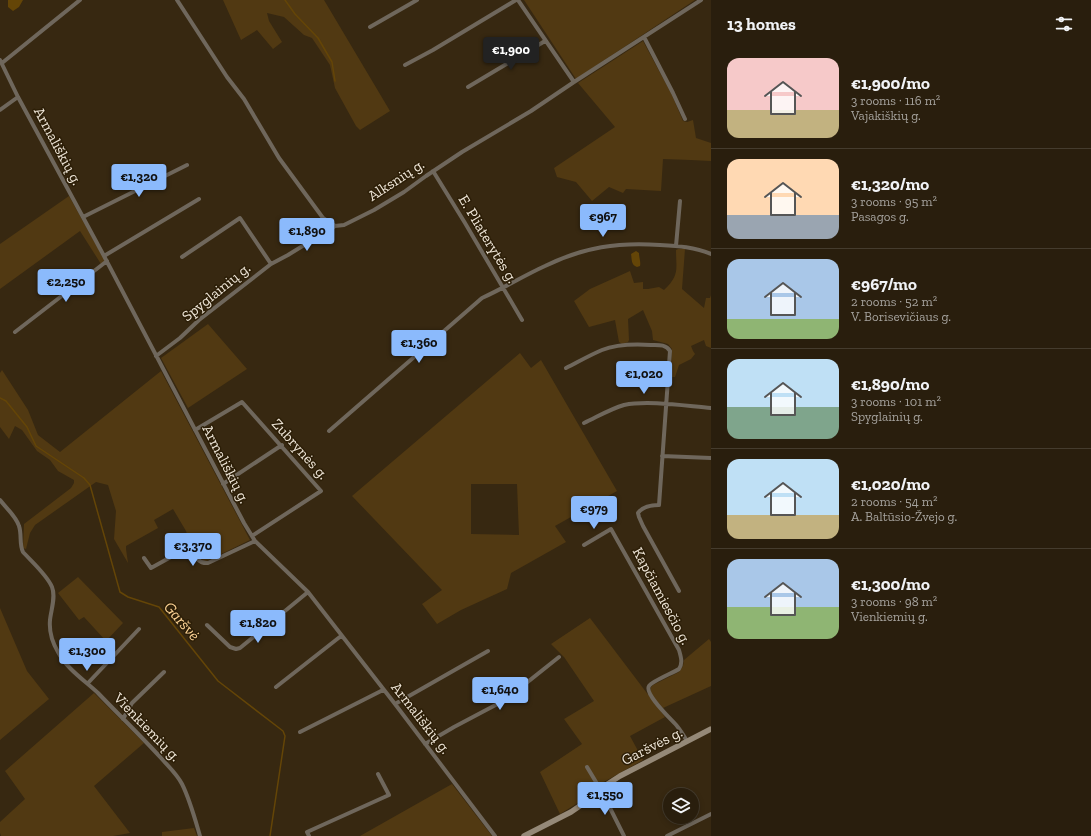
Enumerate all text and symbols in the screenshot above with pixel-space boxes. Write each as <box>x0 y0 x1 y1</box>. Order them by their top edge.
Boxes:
icon: filters <box>1053 13 1075 35</box>
text: 13 homes <box>727 14 796 34</box>
pin: €1,900 <box>478 37 544 71</box>
text: €1,900 <box>492 42 530 57</box>
text: €1,900/mo <box>851 73 930 93</box>
icon: home <box>759 74 807 122</box>
text: 3 rooms · 116 m² <box>851 93 940 108</box>
street label: Armališkių g. <box>30 104 86 188</box>
text: Vajakiškių g. <box>851 108 921 123</box>
street label: Alksnių g. <box>364 155 428 205</box>
pin: €1,320 <box>106 164 172 198</box>
text: €1,320 <box>120 169 158 184</box>
text: €1,320/mo <box>851 174 929 194</box>
icon: home <box>759 175 807 223</box>
street label: E. Pliaterytės g. <box>455 192 521 286</box>
text: 3 rooms · 95 m² <box>851 194 937 209</box>
pin: €967 <box>579 204 627 238</box>
text: €967 <box>589 209 617 224</box>
text: Pasagos g. <box>851 209 909 224</box>
pin: €1,890 <box>274 218 340 252</box>
text: €1,890 <box>288 223 326 238</box>
street label: Spyglainių g. <box>178 259 254 325</box>
pin: €2,250 <box>33 269 99 303</box>
text: €2,250 <box>47 274 85 289</box>
text: €967/mo <box>851 274 917 294</box>
icon: home <box>759 275 807 323</box>
text: 2 rooms · 52 m² <box>851 294 937 309</box>
text: V. Borisevičiaus g. <box>851 309 951 324</box>
pin: €1,360 <box>386 330 452 364</box>
text: €1,360 <box>400 335 438 350</box>
pin: €1,020 <box>611 361 677 395</box>
text: €1,020 <box>625 366 663 381</box>
text: €1,890/mo <box>851 374 929 394</box>
icon: home <box>759 375 807 423</box>
text: 3 rooms · 101 m² <box>851 394 941 409</box>
text: Spyglainių g. <box>851 409 923 424</box>
street label: Zubrynės g. <box>268 415 332 483</box>
street label: Armališkių g. <box>198 422 254 506</box>
text: €1,020/mo <box>851 474 930 494</box>
icon: home <box>759 475 807 523</box>
text: 2 rooms · 54 m² <box>851 494 937 509</box>
pin: €979 <box>570 496 618 530</box>
text: €979 <box>580 501 608 516</box>
text: A. Baltūsio-Žvejo g. <box>851 509 957 524</box>
pin: €3,370 <box>160 533 226 567</box>
text: €3,370 <box>174 538 212 553</box>
street label: Kapčiamiesčio g. <box>629 544 695 648</box>
text: €1,300/mo <box>851 574 930 594</box>
icon: home <box>759 575 807 623</box>
text: 3 rooms · 98 m² <box>851 594 937 609</box>
water label: Garšvė <box>160 598 204 644</box>
text: Vienkiemių g. <box>851 609 928 624</box>
pin: €1,820 <box>225 610 291 644</box>
text: €1,820 <box>239 615 277 630</box>
pin: €1,300 <box>54 638 120 672</box>
text: €1,300 <box>68 643 106 658</box>
pin: €1,640 <box>467 677 533 711</box>
street label: Armališkių g. <box>387 679 455 757</box>
text: €1,640 <box>481 682 519 697</box>
street label: Vienkiemių g. <box>109 688 184 765</box>
street label: Garšvės g. <box>618 723 686 769</box>
pin: €1,550 <box>572 782 638 816</box>
text: €1,550 <box>587 787 623 802</box>
map controls <box>663 788 699 824</box>
button: layers <box>663 788 699 824</box>

